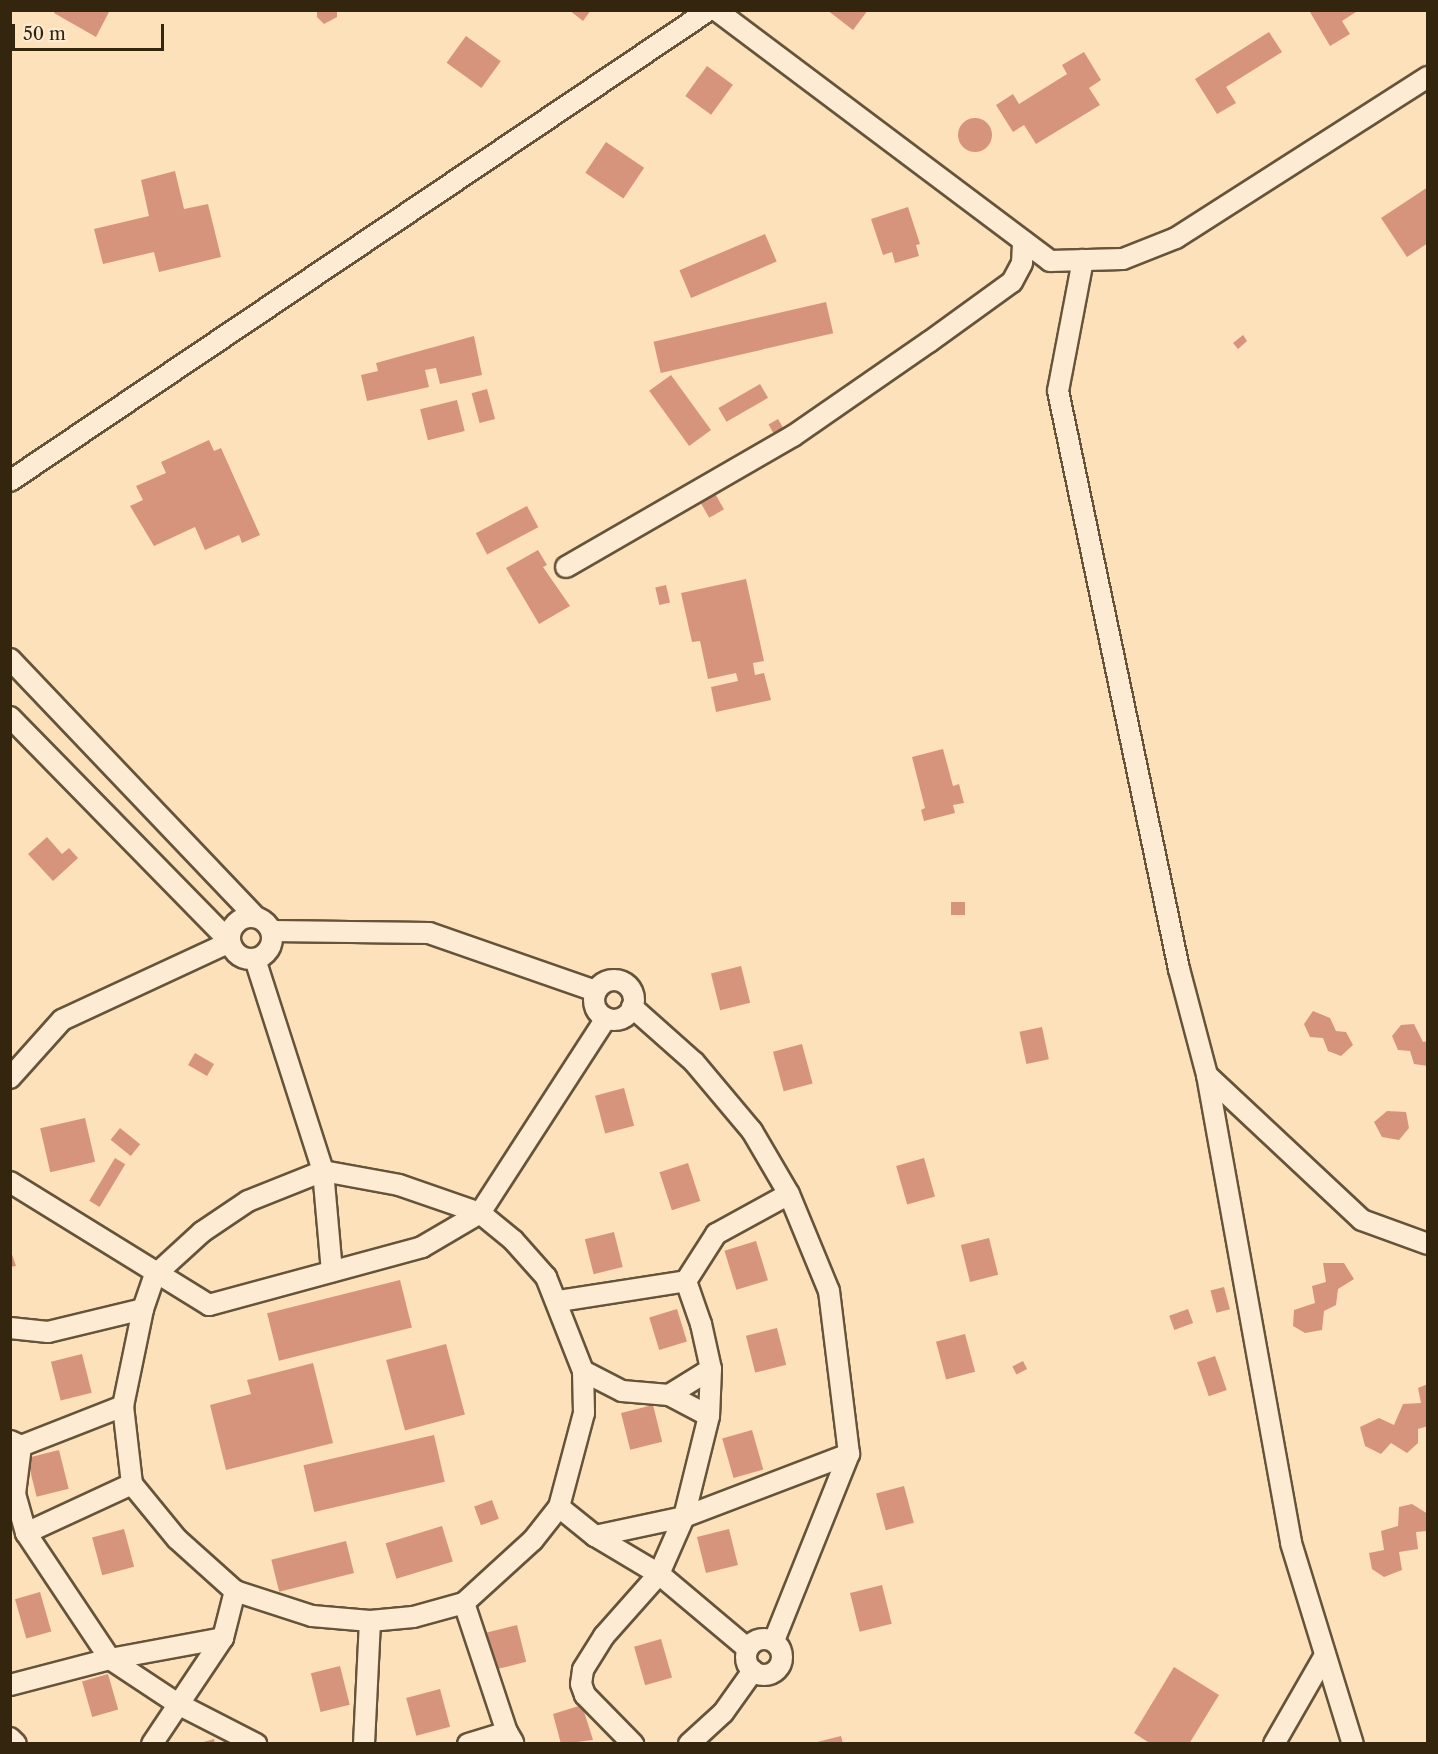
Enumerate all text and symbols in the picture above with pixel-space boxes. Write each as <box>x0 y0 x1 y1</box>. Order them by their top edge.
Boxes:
scale bar <box>15 12 166 50</box>
text: 50 m <box>23 23 66 45</box>

